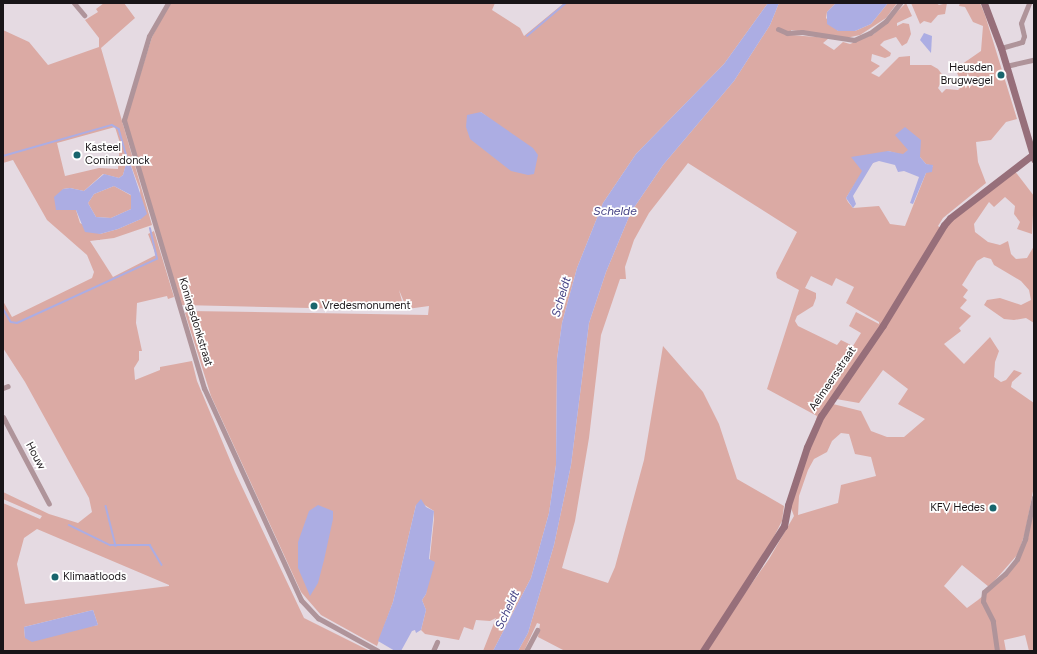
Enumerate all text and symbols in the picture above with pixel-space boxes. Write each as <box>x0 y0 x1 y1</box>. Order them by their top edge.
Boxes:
place label: Heusden Brugwegel <box>941 62 993 88</box>
marker: Heusden Brugwegel <box>996 70 1006 80</box>
place label: Kasteel Coninxdonck <box>85 142 150 168</box>
marker: Kasteel Coninxdonck <box>72 150 82 160</box>
water label: Schelde <box>593 205 637 219</box>
water label: Scheldt <box>549 275 575 319</box>
street label: Koningsdonkstraat <box>175 276 215 368</box>
place label: Vredesmonument <box>322 299 411 313</box>
marker: Vredesmonument <box>309 301 319 311</box>
street label: Aelmeersstraat <box>807 344 859 414</box>
street label: Houw <box>22 440 48 472</box>
place label: KFV Hedes <box>930 501 985 515</box>
marker: KFV Hedes <box>988 503 998 513</box>
place label: Klimaatloods <box>63 570 126 584</box>
marker: Klimaatloods <box>50 572 60 582</box>
water label: Scheldt <box>493 588 523 632</box>

